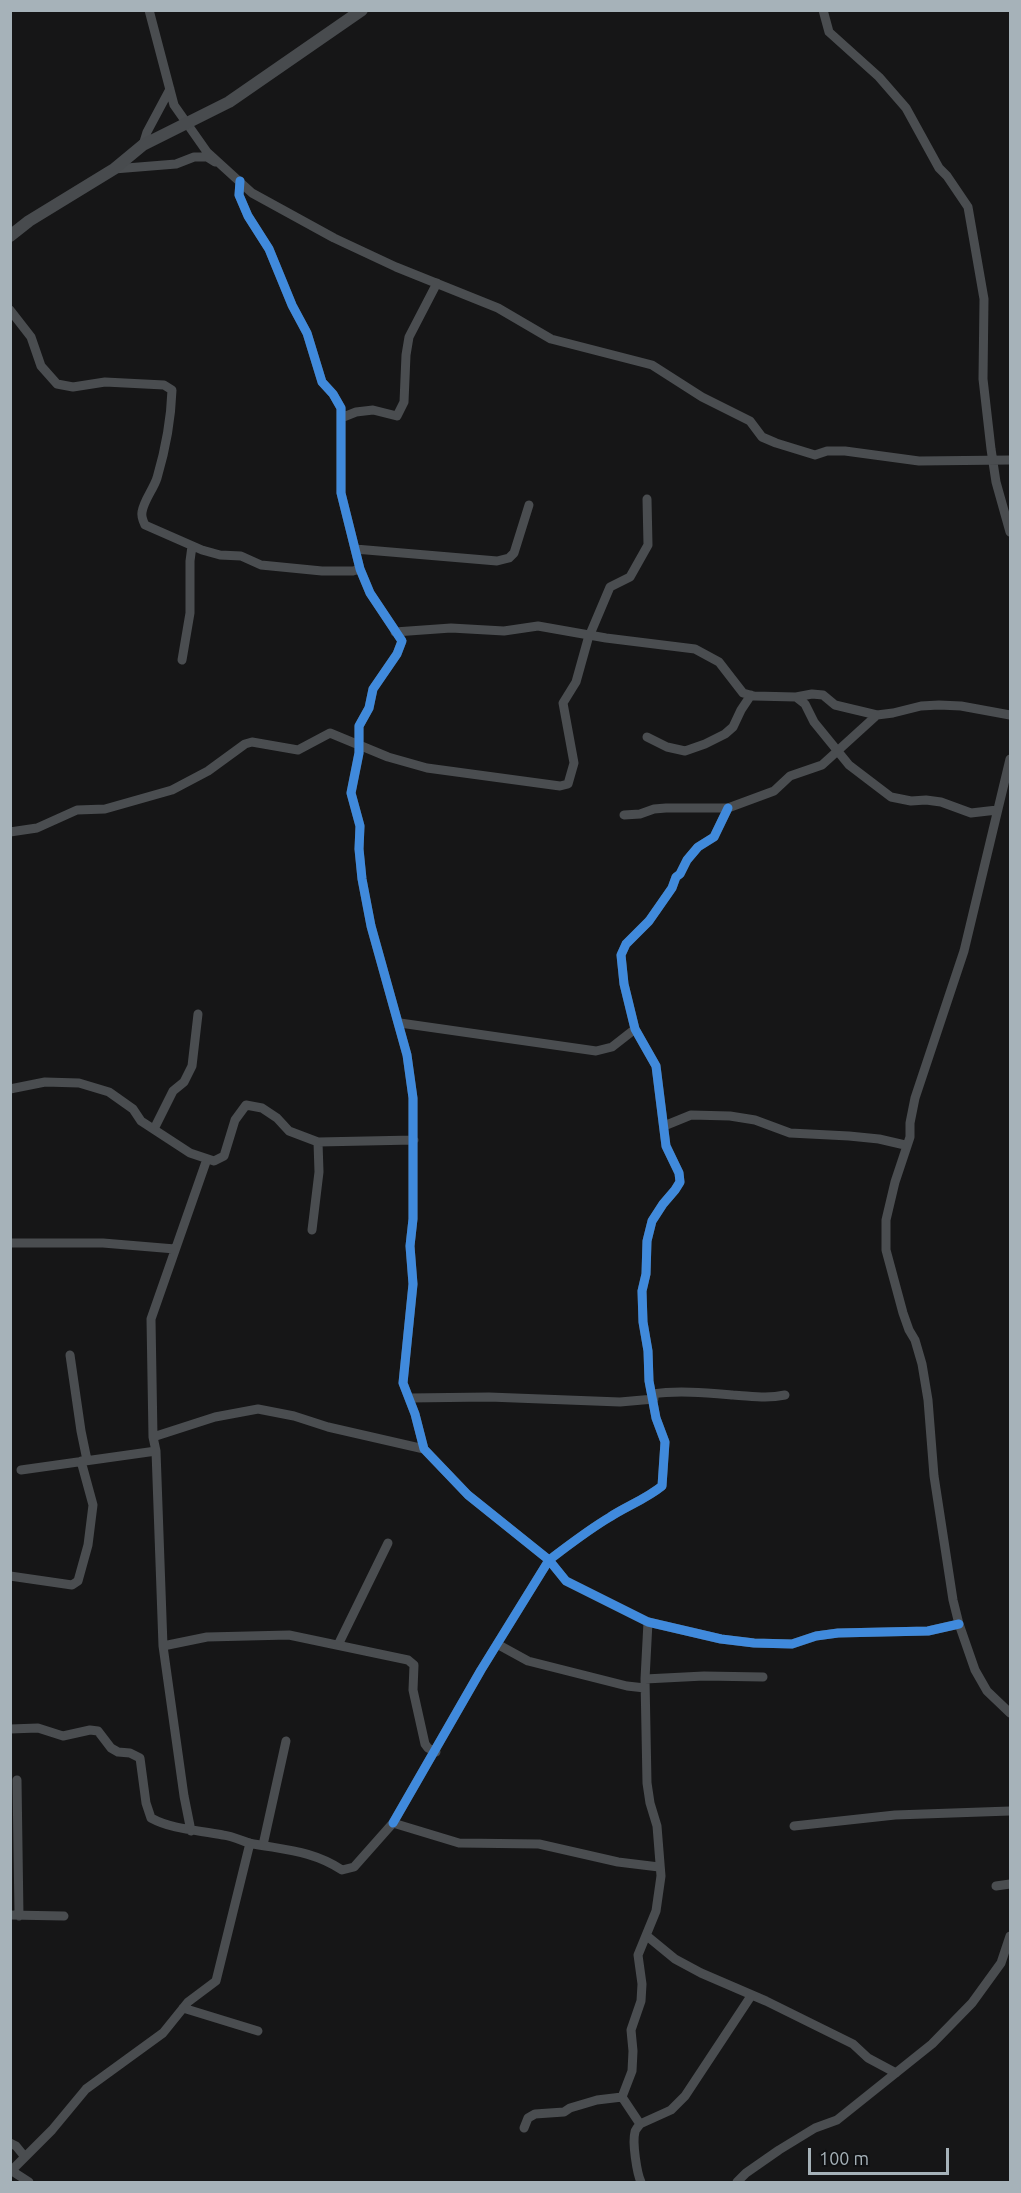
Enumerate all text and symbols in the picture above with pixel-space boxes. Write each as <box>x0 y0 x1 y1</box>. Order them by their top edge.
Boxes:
scale bar <box>811 2136 952 2174</box>
text: 100 m <box>819 2148 869 2168</box>

